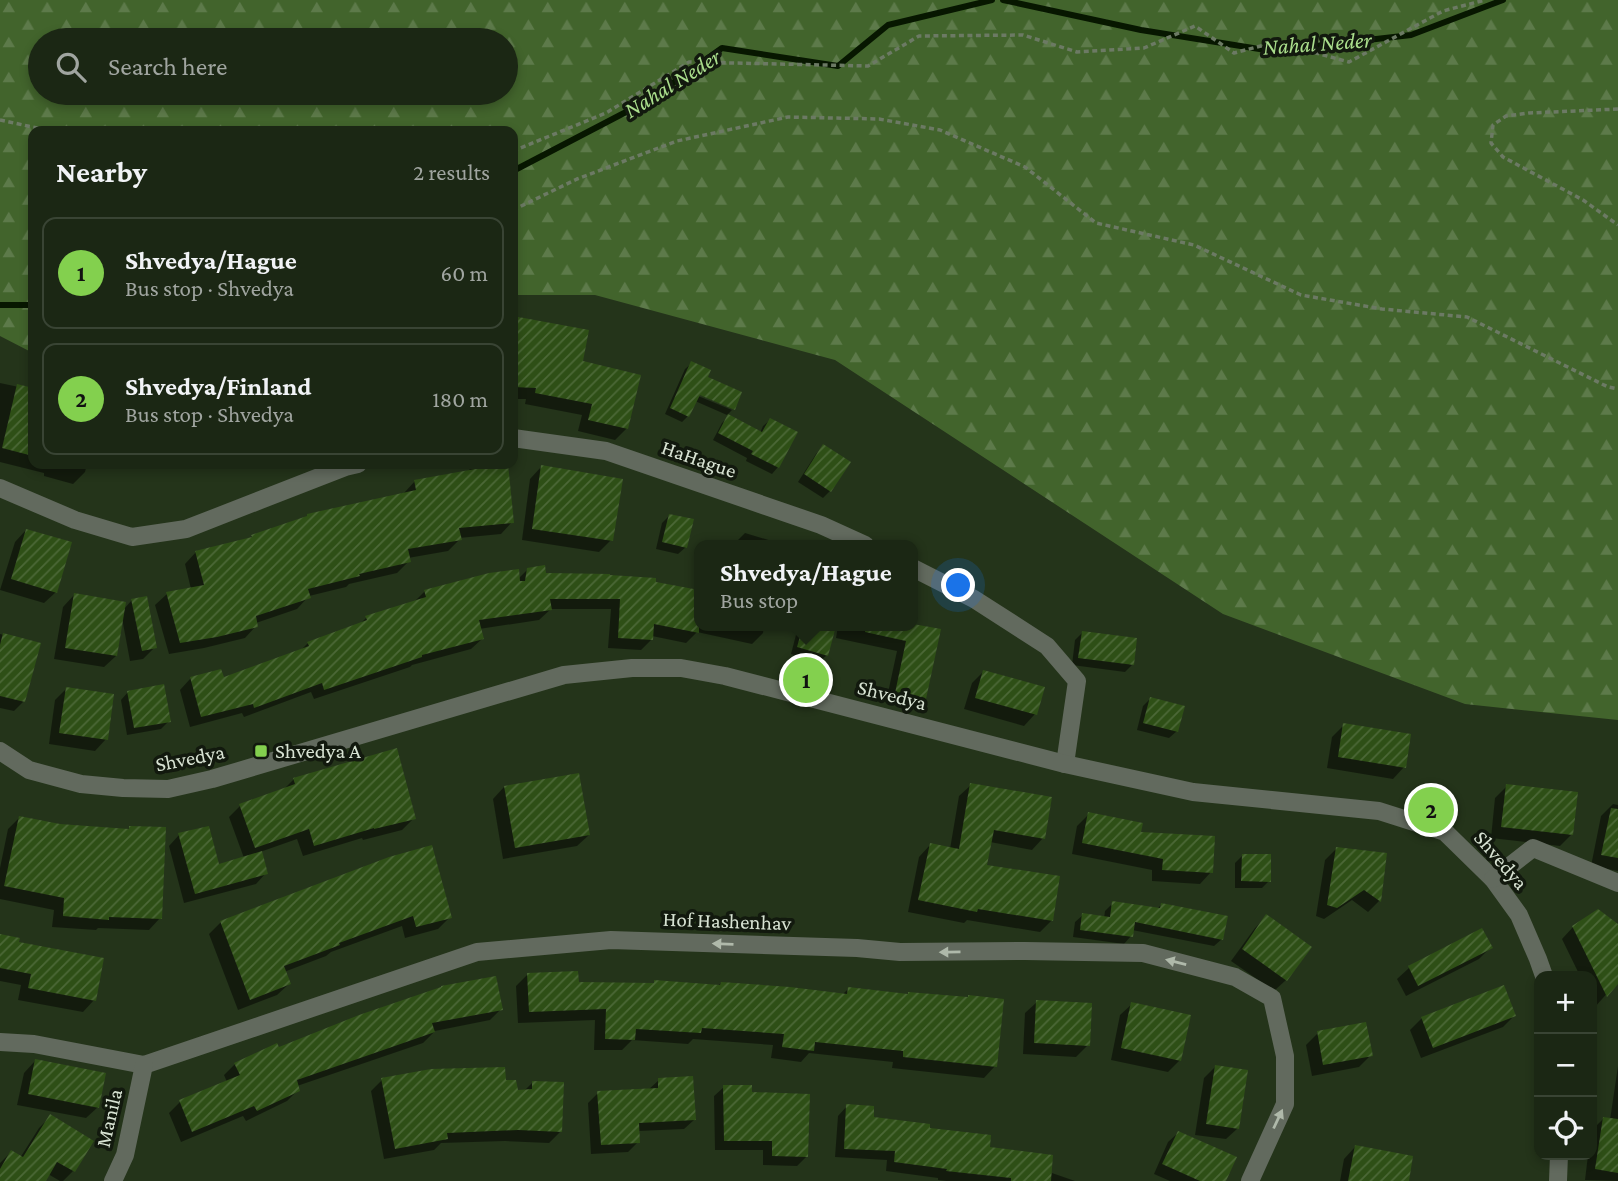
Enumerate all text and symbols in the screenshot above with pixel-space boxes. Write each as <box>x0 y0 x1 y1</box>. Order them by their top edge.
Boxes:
water label: Nahal Neder <box>1262 26 1373 60</box>
search box <box>28 28 518 105</box>
water label: Nahal Neder <box>619 43 726 123</box>
icon: search <box>52 48 90 86</box>
text: Search here <box>108 52 227 81</box>
text: Nearby <box>56 155 147 188</box>
text: 2 results <box>413 159 490 185</box>
text: Shvedya/Hague <box>125 246 297 275</box>
text: 1 <box>77 260 85 286</box>
text: 60 m <box>441 260 488 286</box>
text: Bus stop · Shvedya <box>125 275 294 301</box>
text: Shvedya/Finland <box>125 372 312 401</box>
text: 2 <box>75 386 87 412</box>
text: 180 m <box>432 386 488 412</box>
text: Bus stop · Shvedya <box>125 401 294 427</box>
street label: HaHague <box>658 435 740 483</box>
popup <box>694 540 918 631</box>
text: Shvedya/Hague <box>720 558 892 587</box>
your location <box>941 568 975 602</box>
text: Bus stop <box>720 587 798 613</box>
pin: 1 <box>783 654 829 706</box>
street label: Shvedya <box>855 675 929 715</box>
street label: Shvedya <box>153 739 227 776</box>
place label: Shvedya A <box>275 739 361 763</box>
marker: Shvedya A <box>253 743 269 759</box>
pin: 2 <box>1408 784 1454 836</box>
street label: Shvedya <box>1469 826 1533 895</box>
street label: Hof Hashenhav <box>662 907 792 935</box>
one-way arrow <box>711 938 733 950</box>
one-way arrow <box>939 946 961 957</box>
one-way arrow <box>1165 956 1187 967</box>
map controls <box>1534 971 1597 1160</box>
button: + <box>1534 971 1597 1034</box>
button: − <box>1534 1034 1597 1097</box>
street label: Manila <box>91 1086 127 1150</box>
button: locate <box>1534 1097 1597 1160</box>
one-way arrow <box>1273 1109 1284 1129</box>

